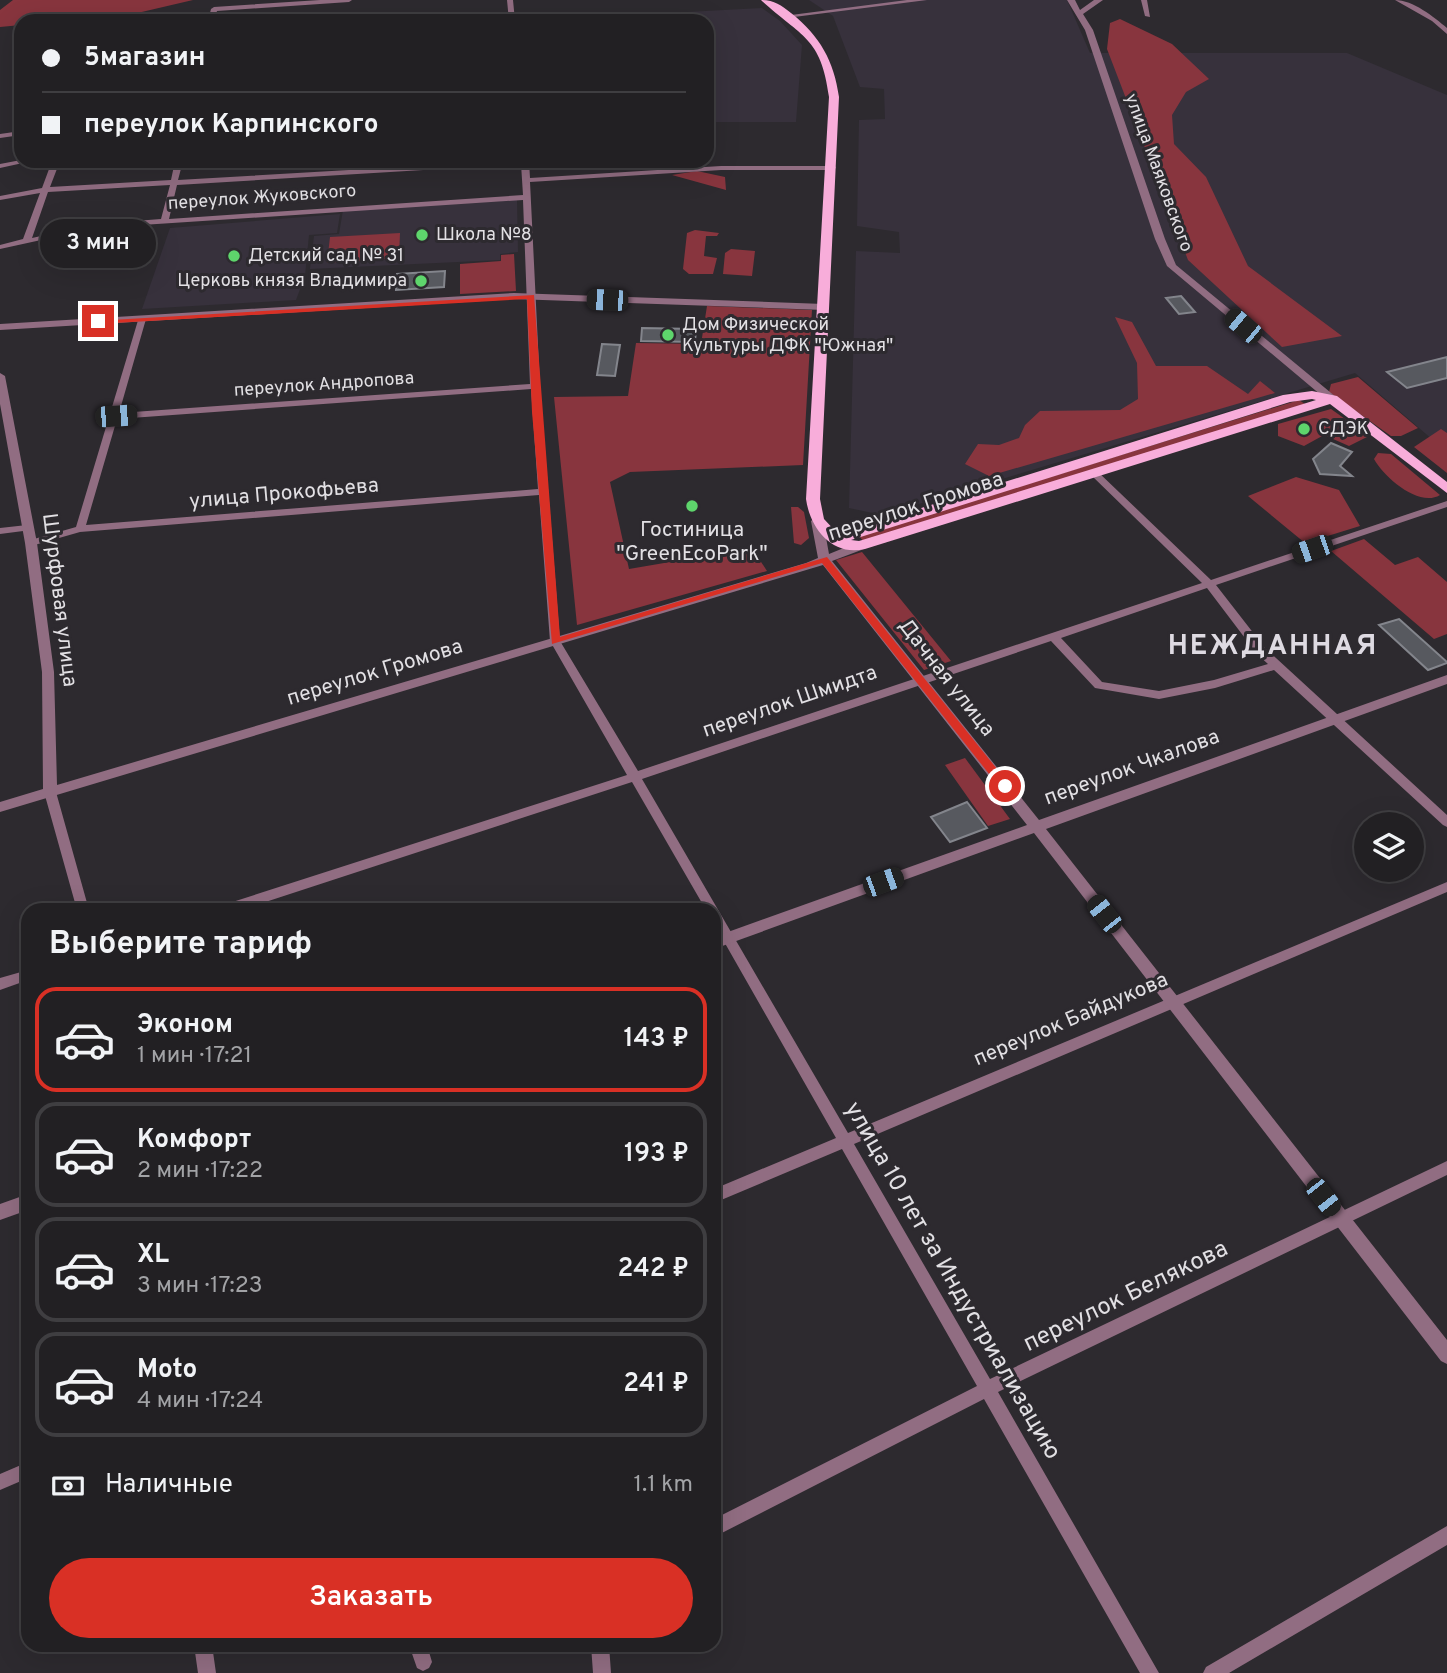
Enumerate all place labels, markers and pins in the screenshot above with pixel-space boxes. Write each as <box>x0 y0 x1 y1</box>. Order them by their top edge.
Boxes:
place label: Школа №8 <box>436 224 532 247</box>
marker: Школа №8 <box>414 227 430 243</box>
place label: Детский сад № 31 <box>248 245 404 268</box>
marker: Детский сад № 31 <box>226 248 242 264</box>
place label: Церковь князя Владимира <box>177 270 407 293</box>
marker: Церковь князя Владимира <box>413 273 429 289</box>
place label: Дом Физической Культуры ДФК "Южная" <box>682 314 893 358</box>
marker: Дом Физической Культуры ДФК "Южная" <box>660 327 676 343</box>
place label: СДЭК <box>1318 418 1369 441</box>
marker: СДЭК <box>1296 421 1312 437</box>
marker: Гостиница "GreenEcoPark" <box>684 498 700 514</box>
place label: Гостиница "GreenEcoPark" <box>616 517 768 568</box>

